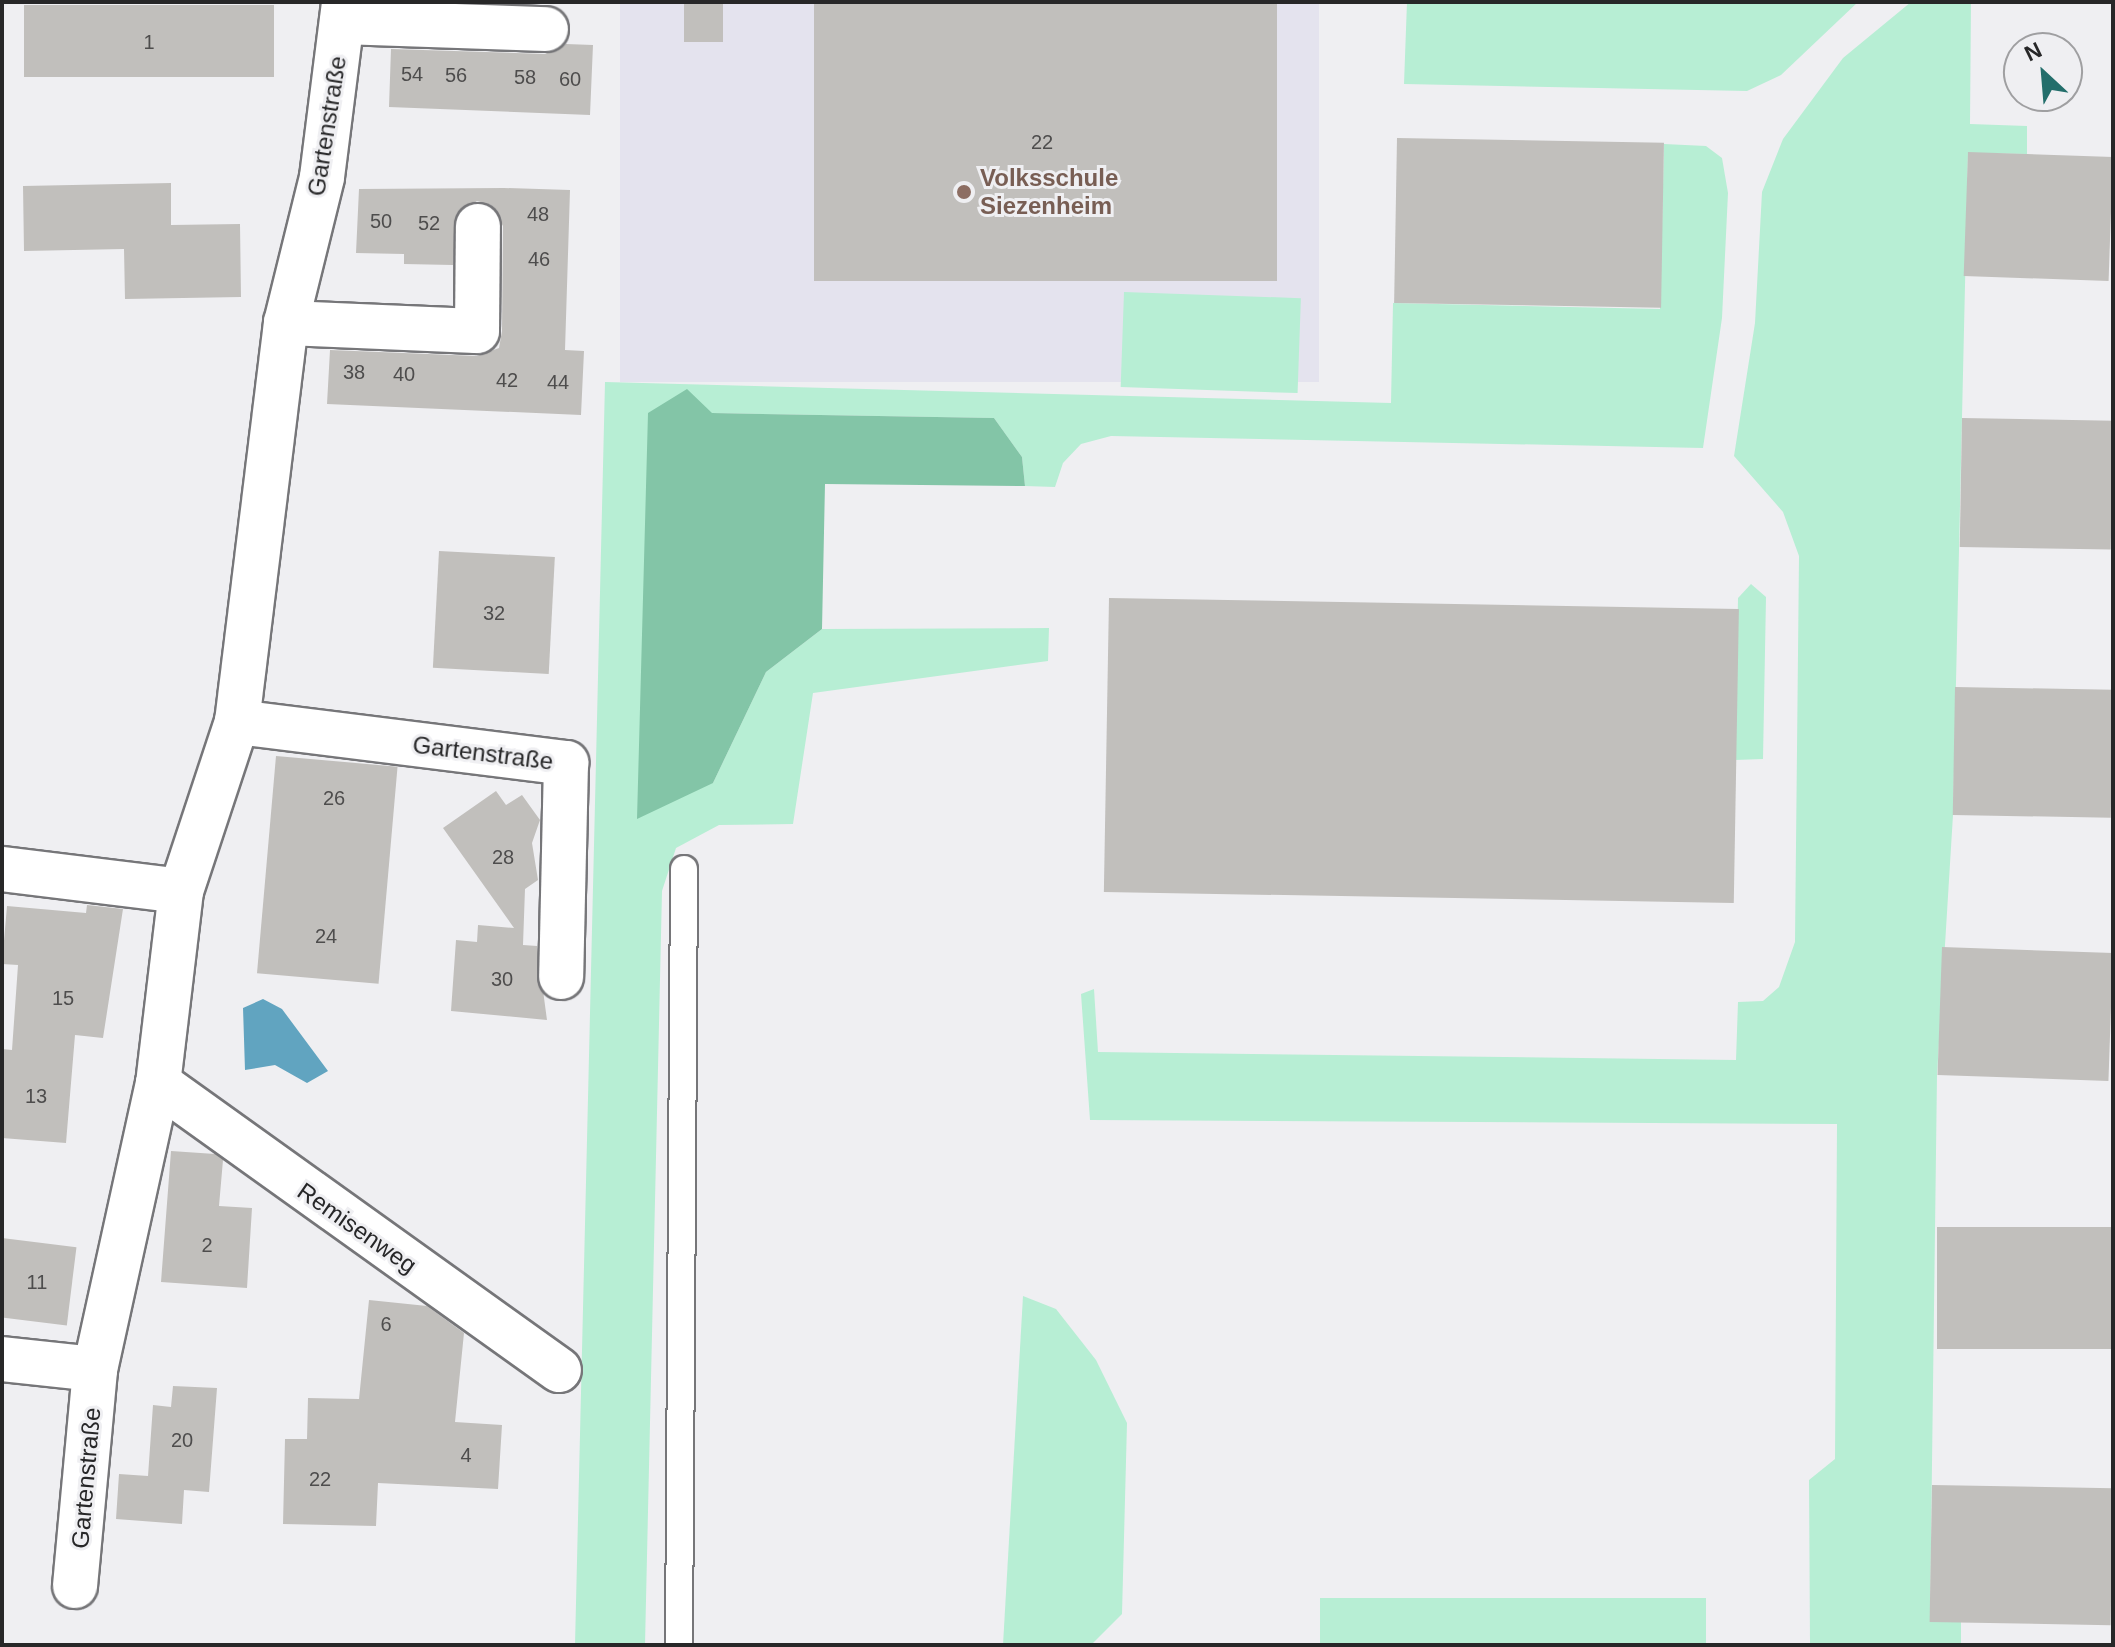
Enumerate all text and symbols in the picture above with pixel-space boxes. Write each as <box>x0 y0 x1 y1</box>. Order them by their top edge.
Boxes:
house number: 1 <box>143 30 155 54</box>
north arrow <box>2003 32 2083 112</box>
text: N <box>2021 37 2046 66</box>
street label: Gartenstraße <box>302 54 352 198</box>
house number: 54 <box>401 62 423 86</box>
house number: 56 <box>445 63 467 87</box>
house number: 58 <box>514 65 536 89</box>
house number: 60 <box>559 67 581 91</box>
house number: 22 <box>1031 130 1053 154</box>
place label: Volksschule Siezenheim <box>980 164 1118 220</box>
marker: Volksschule Siezenheim <box>955 183 973 201</box>
house number: 48 <box>527 202 549 226</box>
house number: 50 <box>370 209 392 233</box>
house number: 52 <box>418 211 440 235</box>
house number: 46 <box>528 247 550 271</box>
house number: 38 <box>343 360 365 384</box>
house number: 40 <box>393 362 415 386</box>
house number: 42 <box>496 368 518 392</box>
house number: 44 <box>547 370 569 394</box>
house number: 32 <box>483 601 505 625</box>
street label: Gartenstraße <box>411 730 555 776</box>
house number: 26 <box>323 786 345 810</box>
house number: 28 <box>492 845 514 869</box>
house number: 24 <box>315 924 337 948</box>
house number: 30 <box>491 967 513 991</box>
house number: 15 <box>52 986 74 1010</box>
house number: 13 <box>25 1084 47 1108</box>
street label: Remisenweg <box>292 1176 422 1280</box>
house number: 2 <box>201 1233 213 1257</box>
house number: 11 <box>27 1270 47 1294</box>
house number: 6 <box>380 1312 392 1336</box>
street label: Gartenstraße <box>65 1406 107 1550</box>
house number: 20 <box>171 1428 193 1452</box>
house number: 4 <box>460 1443 472 1467</box>
house number: 22 <box>309 1467 331 1491</box>

